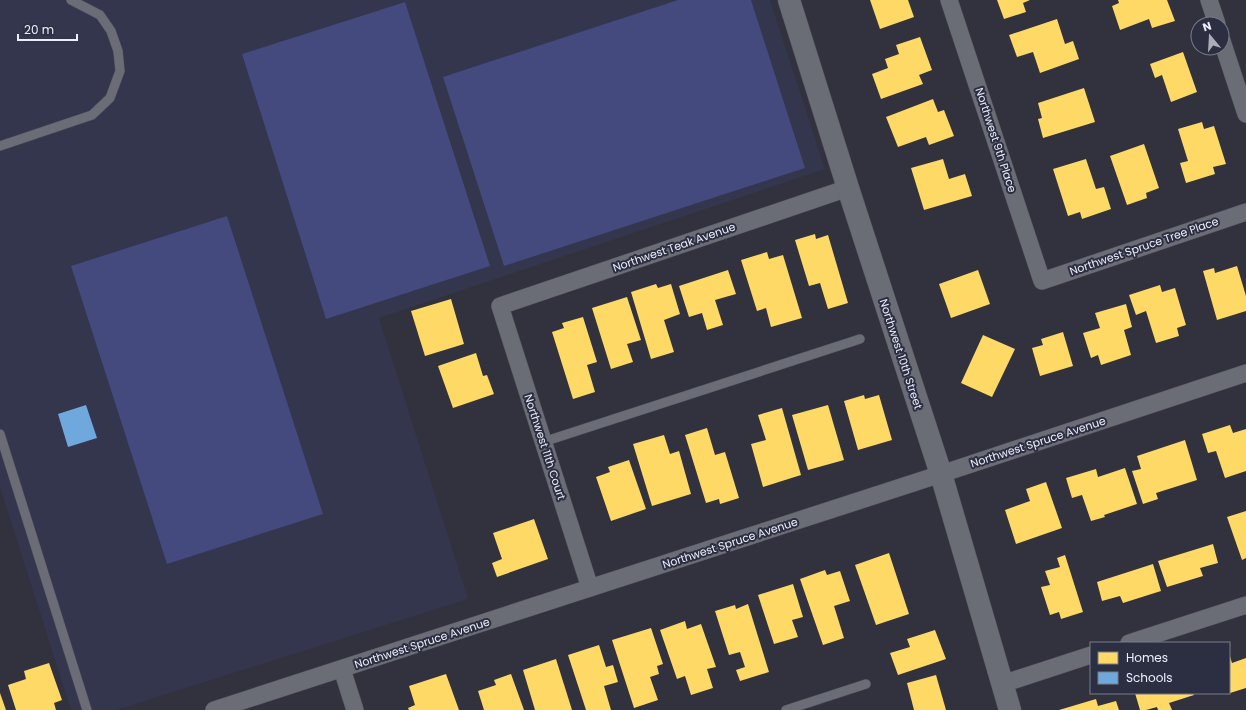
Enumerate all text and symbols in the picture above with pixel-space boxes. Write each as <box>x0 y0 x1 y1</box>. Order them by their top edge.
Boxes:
scale bar <box>18 16 77 42</box>
north arrow <box>1190 16 1230 56</box>
text: N <box>1200 18 1213 35</box>
text: 20 m <box>24 21 54 38</box>
street label: Northwest 9th Place <box>971 86 1021 195</box>
street label: Northwest Spruce Tree Place <box>1067 213 1221 279</box>
street label: Northwest Teak Avenue <box>611 218 738 275</box>
street label: Northwest 10th Street <box>876 297 926 411</box>
street label: Northwest 11th Court <box>520 392 570 502</box>
street label: Northwest Spruce Avenue <box>968 413 1108 471</box>
street label: Northwest Spruce Avenue <box>660 514 800 572</box>
street label: Northwest Spruce Avenue <box>352 614 492 672</box>
legend <box>1090 642 1230 694</box>
text: Homes <box>1126 649 1168 666</box>
text: Schools <box>1126 669 1173 686</box>

